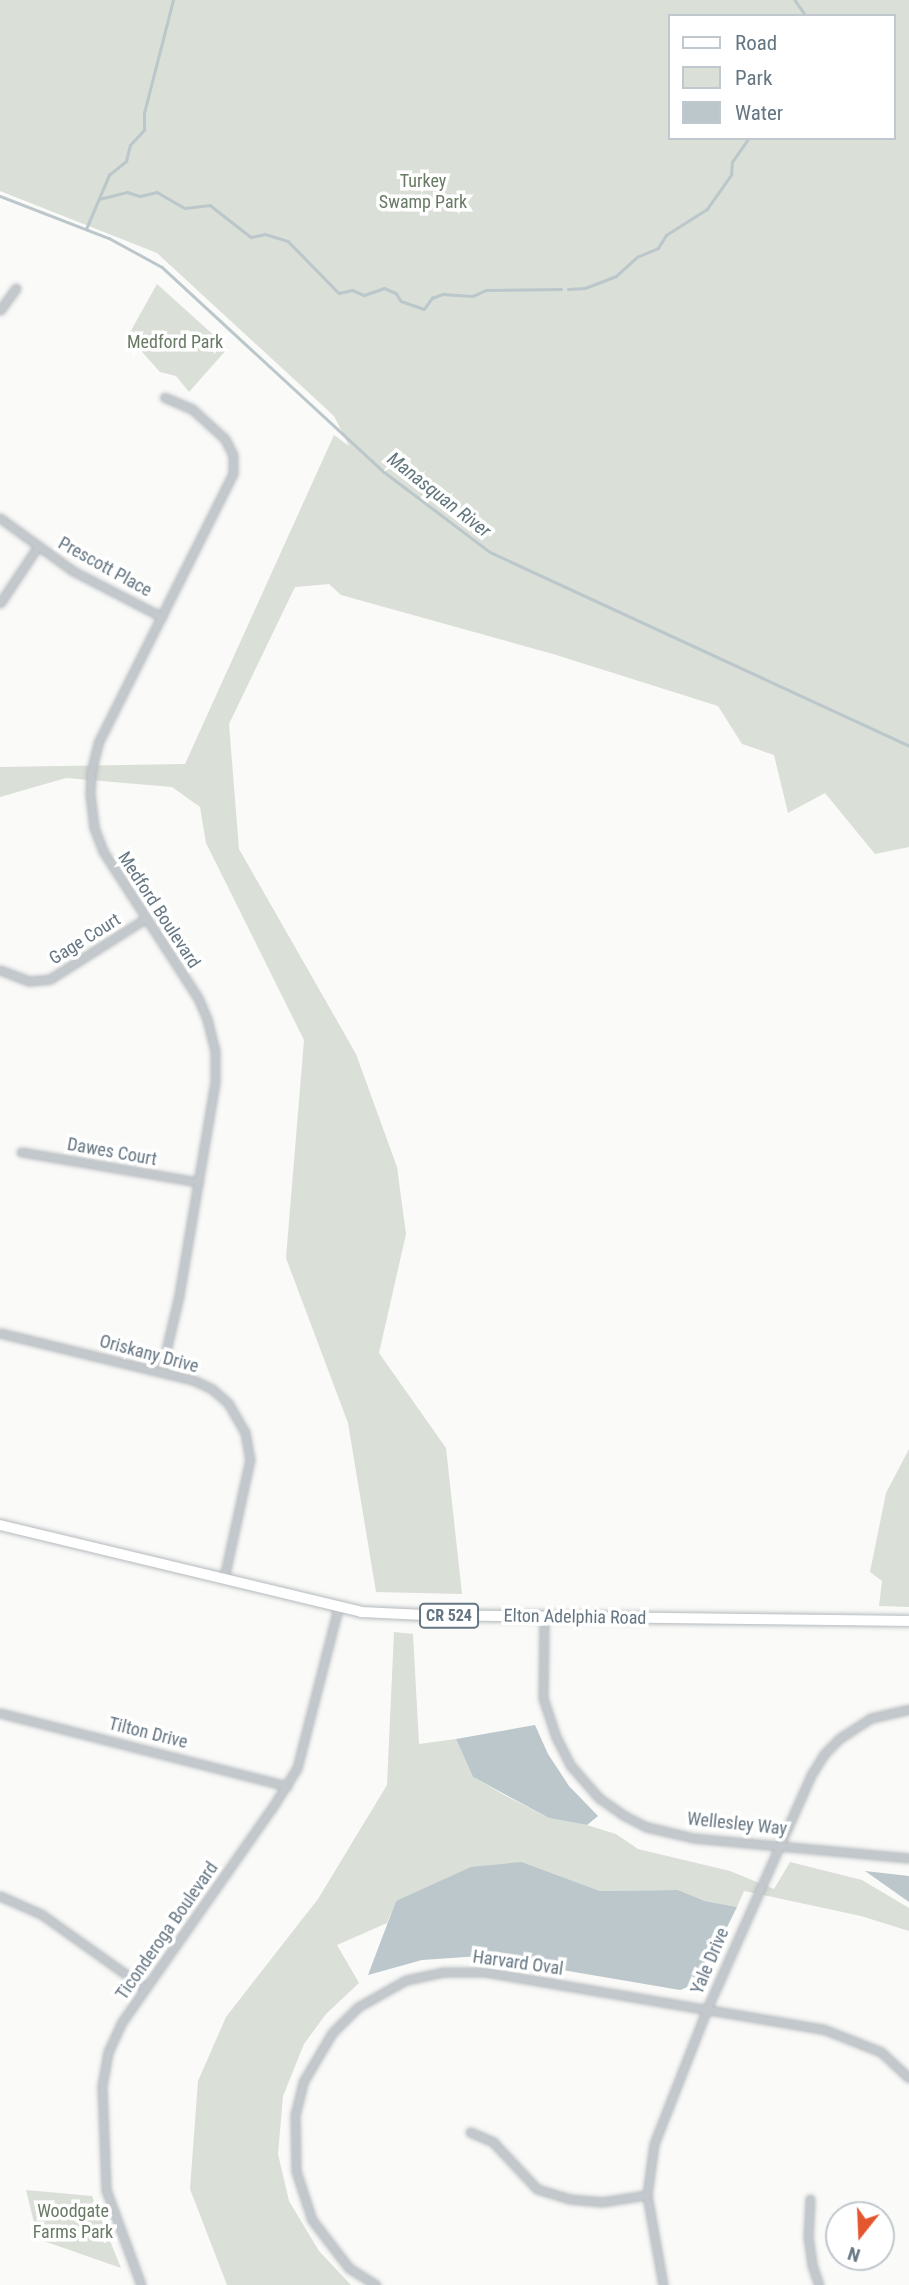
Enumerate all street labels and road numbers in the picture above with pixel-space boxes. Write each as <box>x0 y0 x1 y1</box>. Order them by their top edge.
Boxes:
street label: Prescott Place <box>54 532 156 602</box>
street label: Medford Boulevard <box>113 848 205 972</box>
street label: Gage Court <box>45 909 125 969</box>
street label: Dawes Court <box>66 1134 158 1170</box>
street label: Oriskany Drive <box>97 1330 201 1378</box>
road number: CR 524 <box>418 1604 480 1628</box>
street label: Elton Adelphia Road <box>504 1605 646 1629</box>
street label: Tilton Drive <box>106 1713 190 1753</box>
street label: Wellesley Way <box>686 1808 788 1840</box>
street label: Ticonderoga Boulevard <box>111 1858 223 2004</box>
street label: Yale Drive <box>686 1925 734 1997</box>
street label: Harvard Oval <box>471 1946 565 1980</box>

